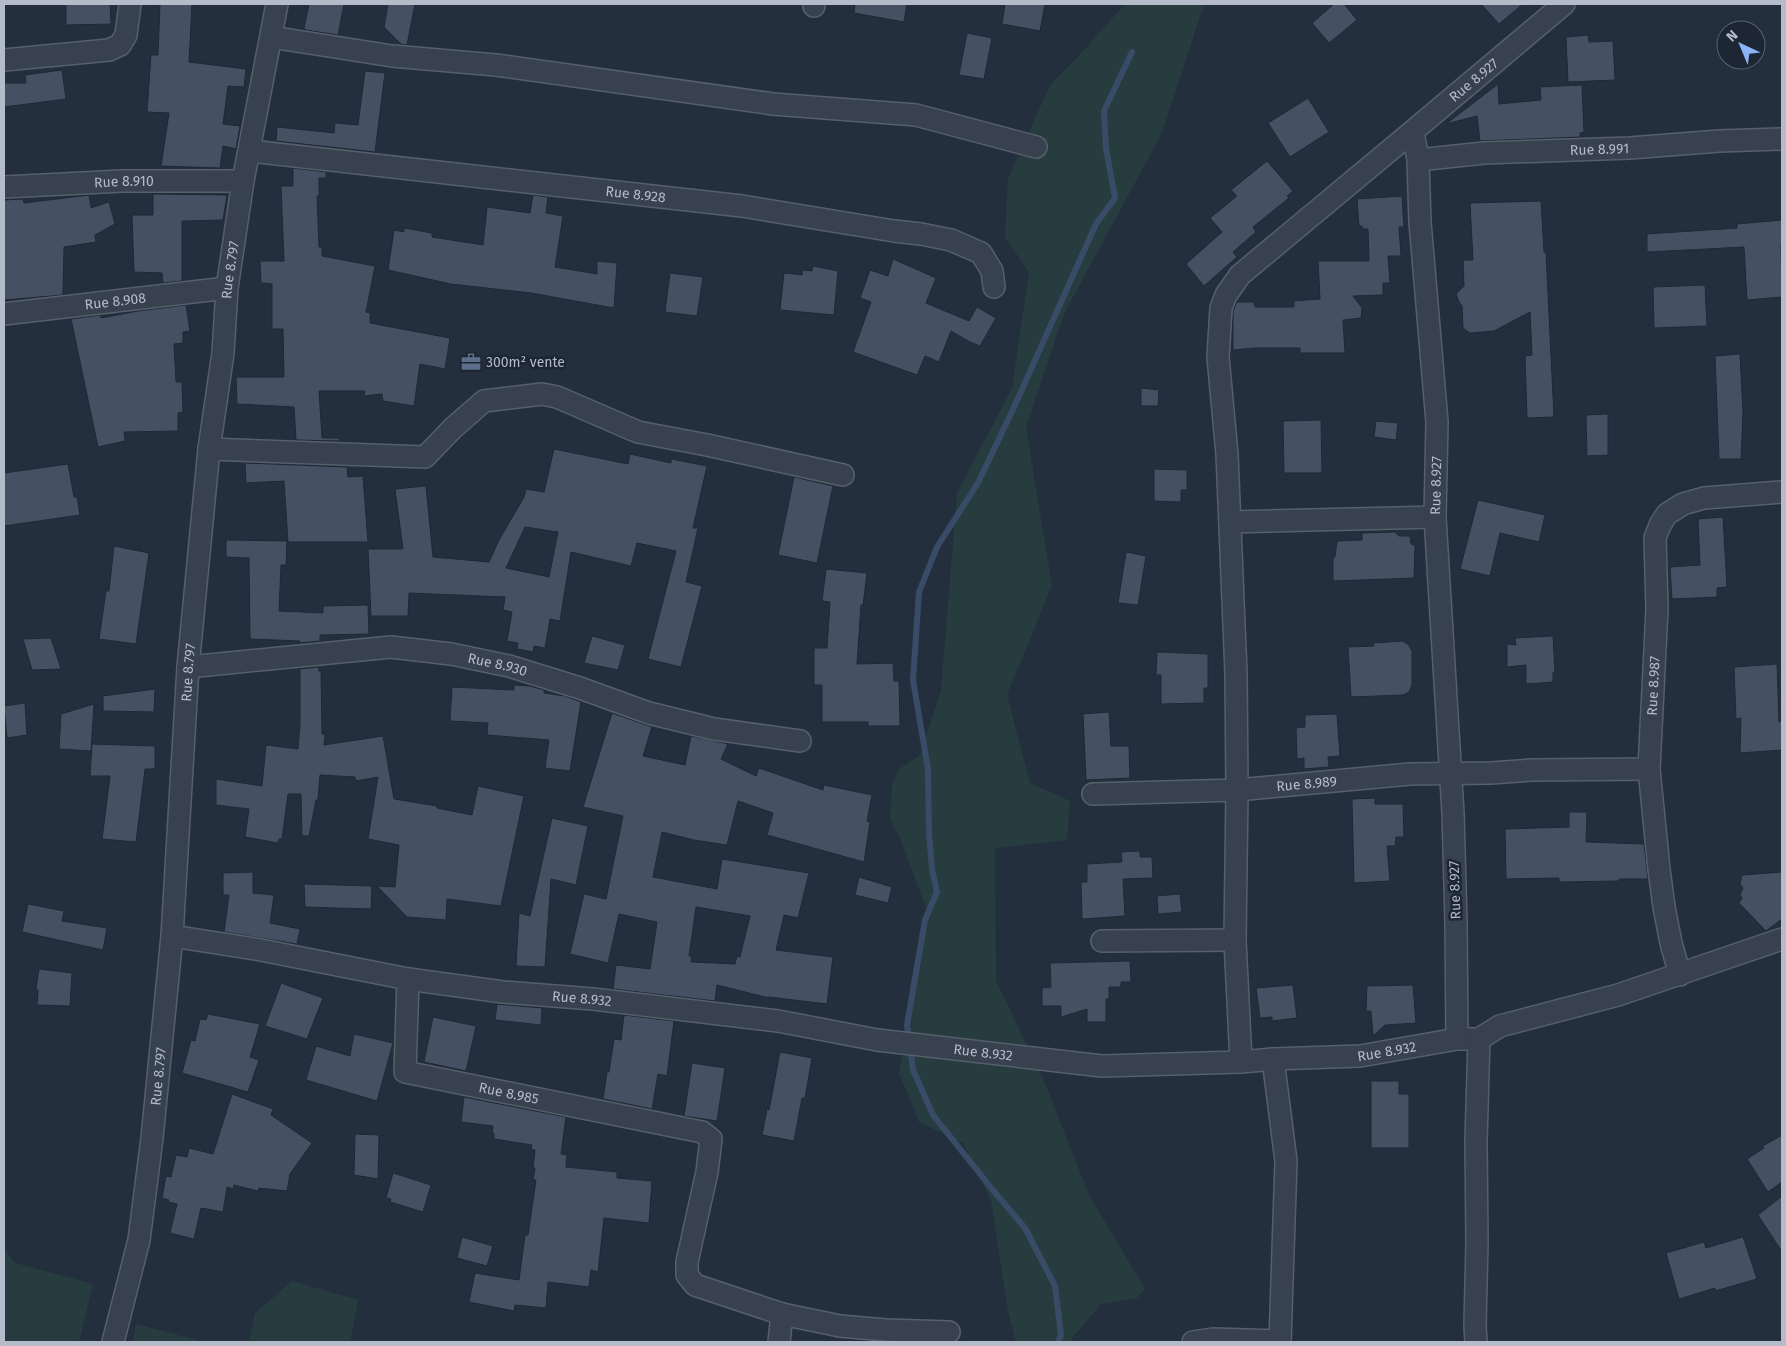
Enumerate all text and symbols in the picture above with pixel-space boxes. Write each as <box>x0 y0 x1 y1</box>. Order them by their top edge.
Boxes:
north arrow <box>1716 20 1766 70</box>
text: N <box>1723 27 1742 45</box>
street label: Rue 8.927 <box>1446 55 1502 105</box>
street label: Rue 8.991 <box>1570 140 1629 159</box>
street label: Rue 8.910 <box>94 173 154 191</box>
street label: Rue 8.928 <box>605 182 667 206</box>
street label: Rue 8.797 <box>218 240 242 299</box>
street label: Rue 8.908 <box>84 289 147 313</box>
office icon: 300m² vente <box>460 351 482 373</box>
place label: 300m² vente <box>486 354 565 371</box>
street label: Rue 8.927 <box>1427 456 1445 515</box>
street label: Rue 8.797 <box>177 643 199 702</box>
street label: Rue 8.930 <box>466 649 530 680</box>
street label: Rue 8.987 <box>1643 656 1663 716</box>
street label: Rue 8.989 <box>1275 772 1338 795</box>
street label: Rue 8.927 <box>1445 860 1465 920</box>
street label: Rue 8.932 <box>552 987 613 1010</box>
street label: Rue 8.932 <box>1356 1038 1418 1065</box>
street label: Rue 8.932 <box>953 1040 1014 1064</box>
street label: Rue 8.797 <box>147 1046 169 1106</box>
street label: Rue 8.985 <box>477 1079 540 1107</box>

